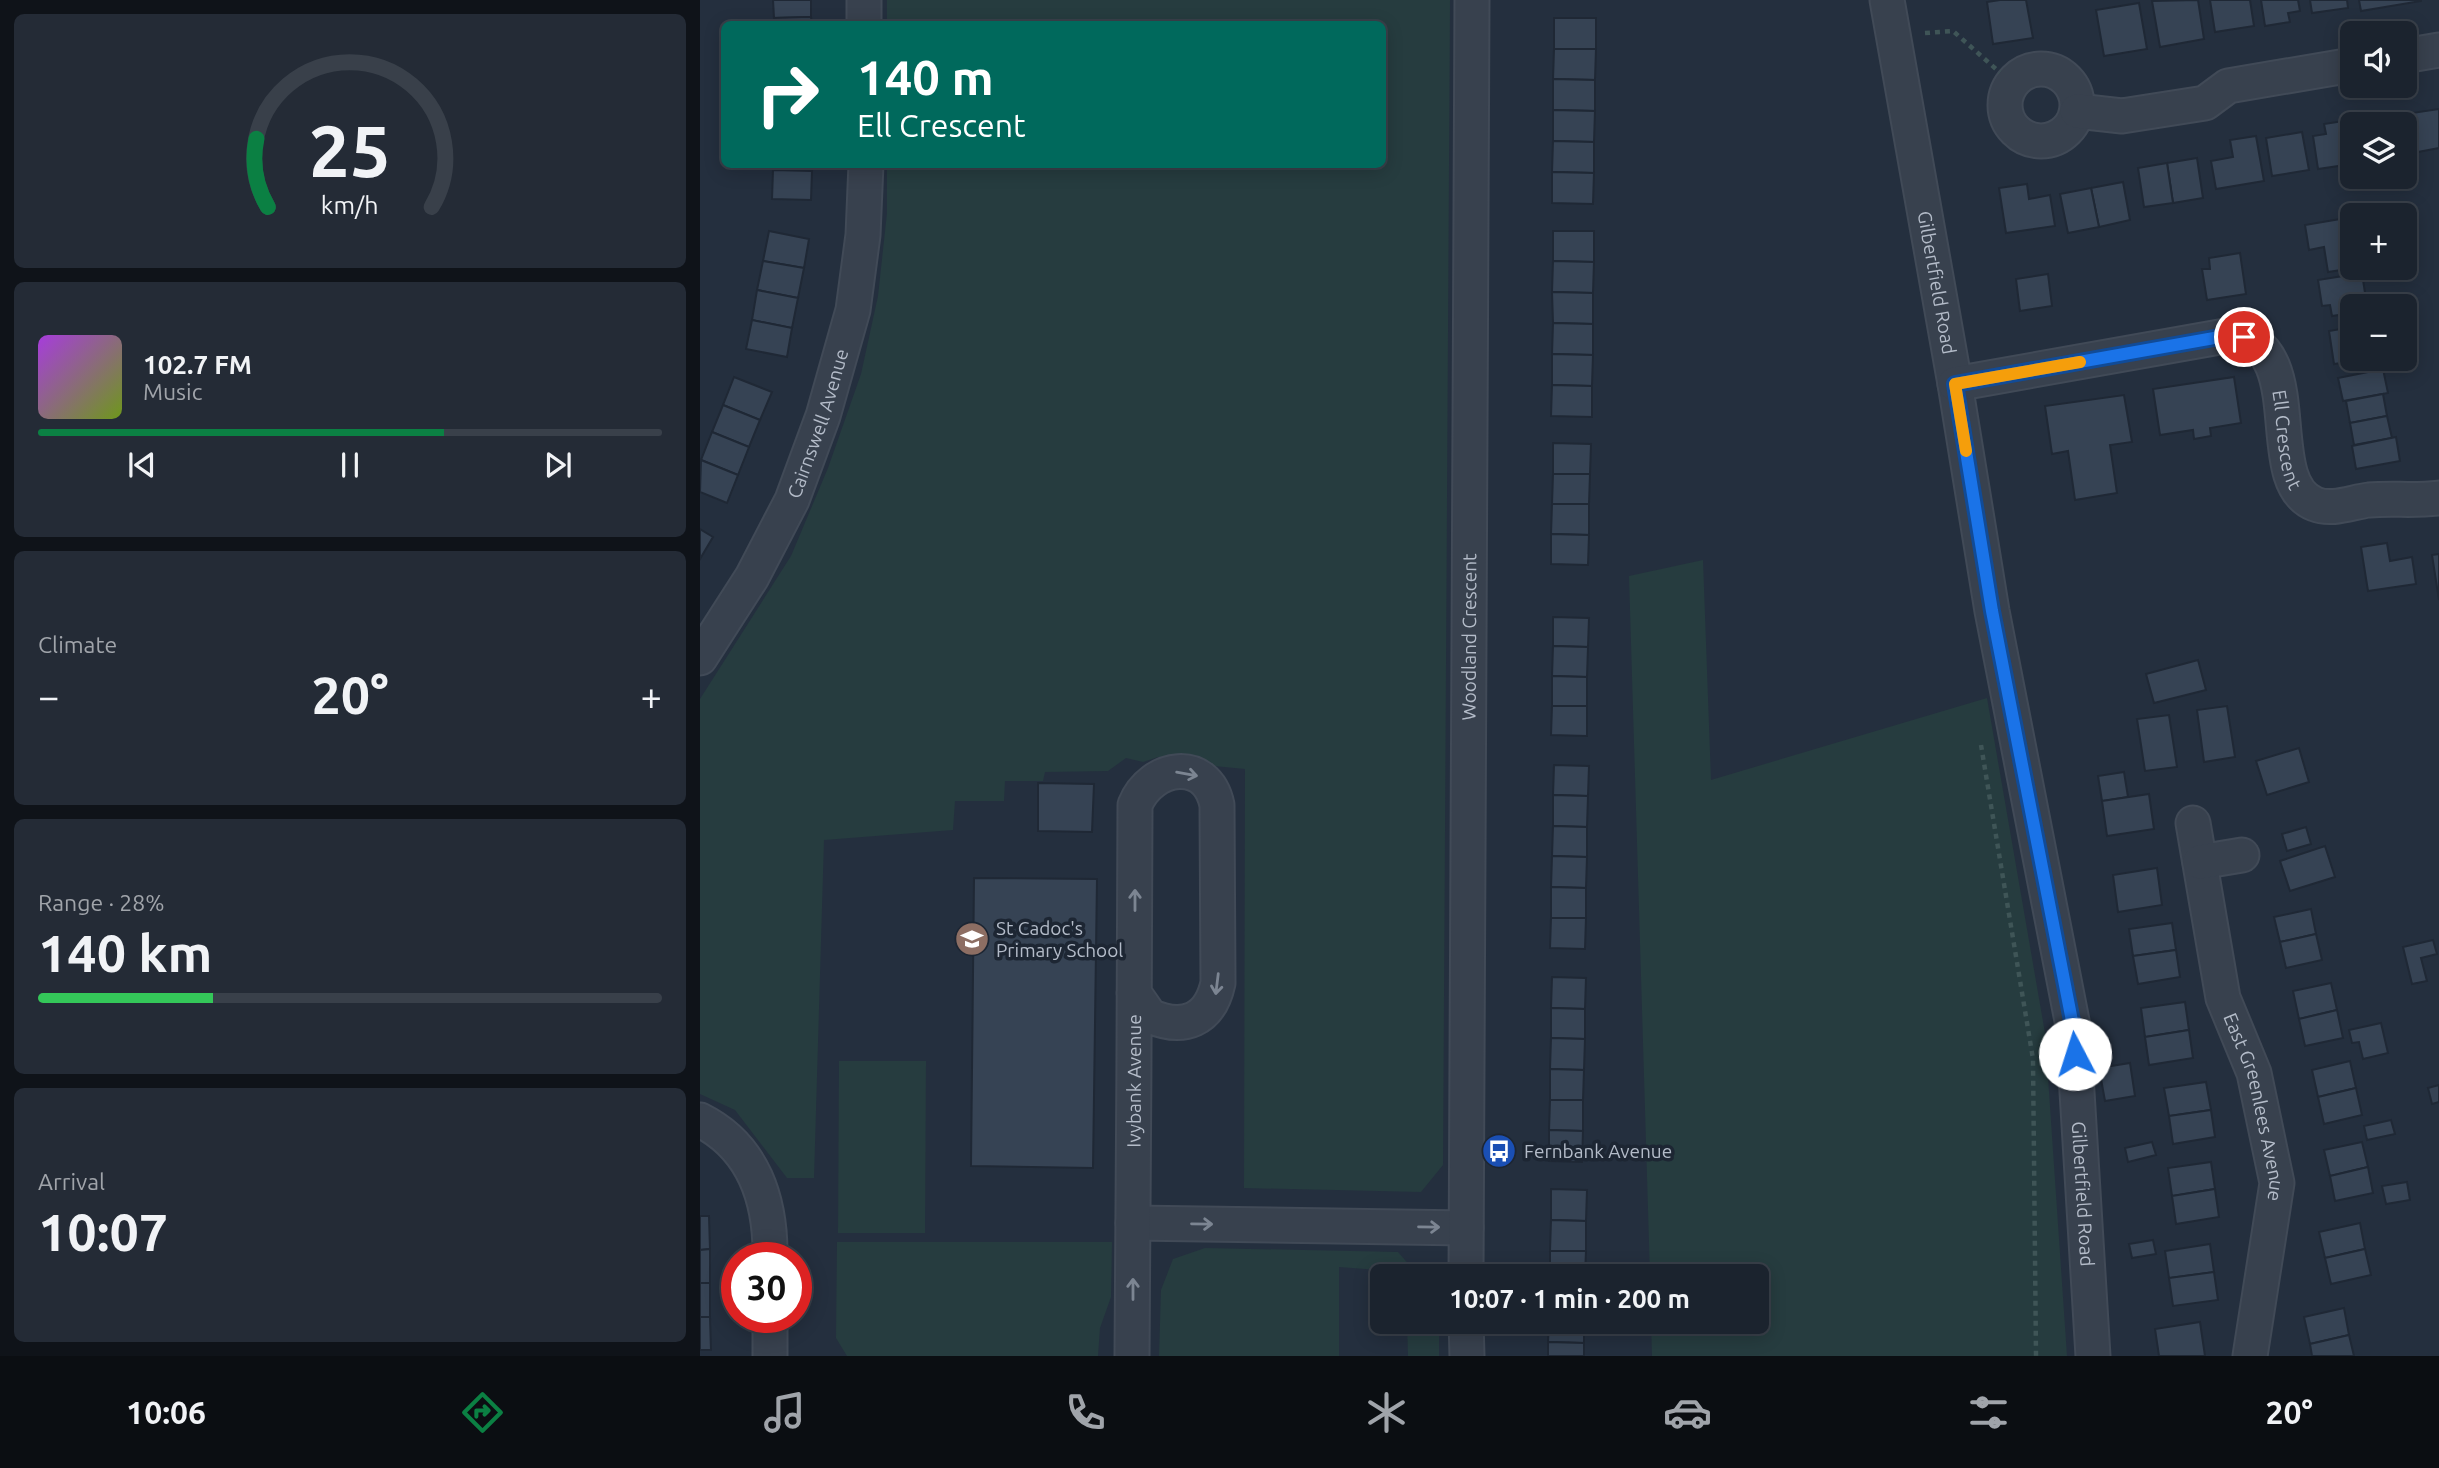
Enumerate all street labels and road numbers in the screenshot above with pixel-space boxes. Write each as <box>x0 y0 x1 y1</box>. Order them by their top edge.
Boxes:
street label: Gilbertfield Road <box>1914 209 1961 356</box>
street label: Cairnswell Avenue <box>783 346 852 501</box>
street label: Ell Crescent <box>2268 388 2307 494</box>
street label: Woodland Crescent <box>1458 553 1480 721</box>
street label: East Greenlees Avenue <box>2219 1010 2288 1203</box>
street label: Ivybank Avenue <box>1123 1014 1145 1148</box>
street label: Gilbertfield Road <box>2068 1121 2099 1267</box>

